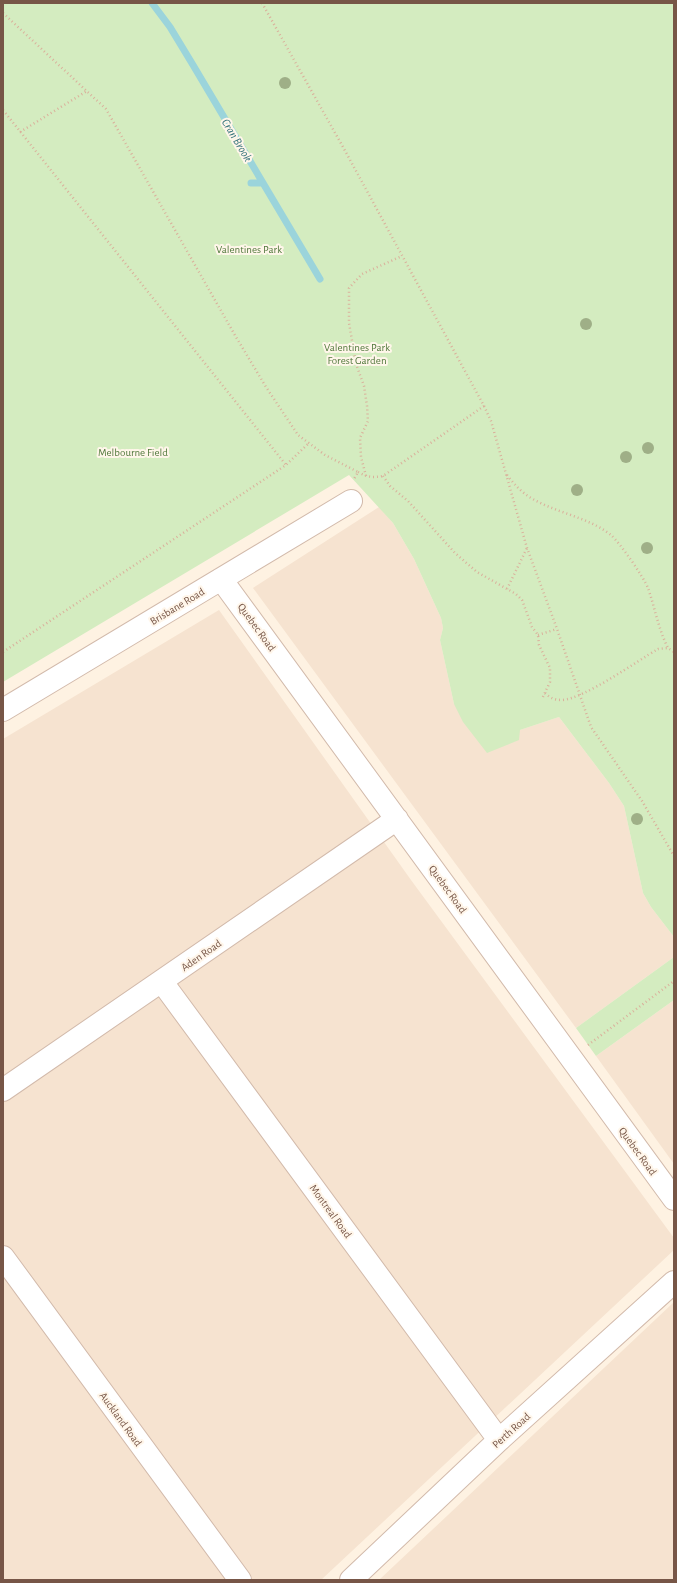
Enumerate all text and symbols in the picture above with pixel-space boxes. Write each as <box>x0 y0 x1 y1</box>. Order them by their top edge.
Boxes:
water label: Cran Brook <box>220 117 255 164</box>
park label: Valentines Park <box>216 244 282 255</box>
park label: Valentines Park Forest Garden <box>324 342 390 366</box>
park label: Melbourne Field <box>98 447 168 458</box>
street label: Brisbane Road <box>148 586 207 627</box>
street label: Quebec Road <box>236 601 278 654</box>
street label: Quebec Road <box>427 863 469 916</box>
street label: Aden Road <box>179 937 224 973</box>
street label: Quebec Road <box>617 1125 659 1178</box>
street label: Montreal Road <box>308 1183 354 1240</box>
street label: Auckland Road <box>97 1390 144 1449</box>
street label: Perth Road <box>490 1410 533 1450</box>

